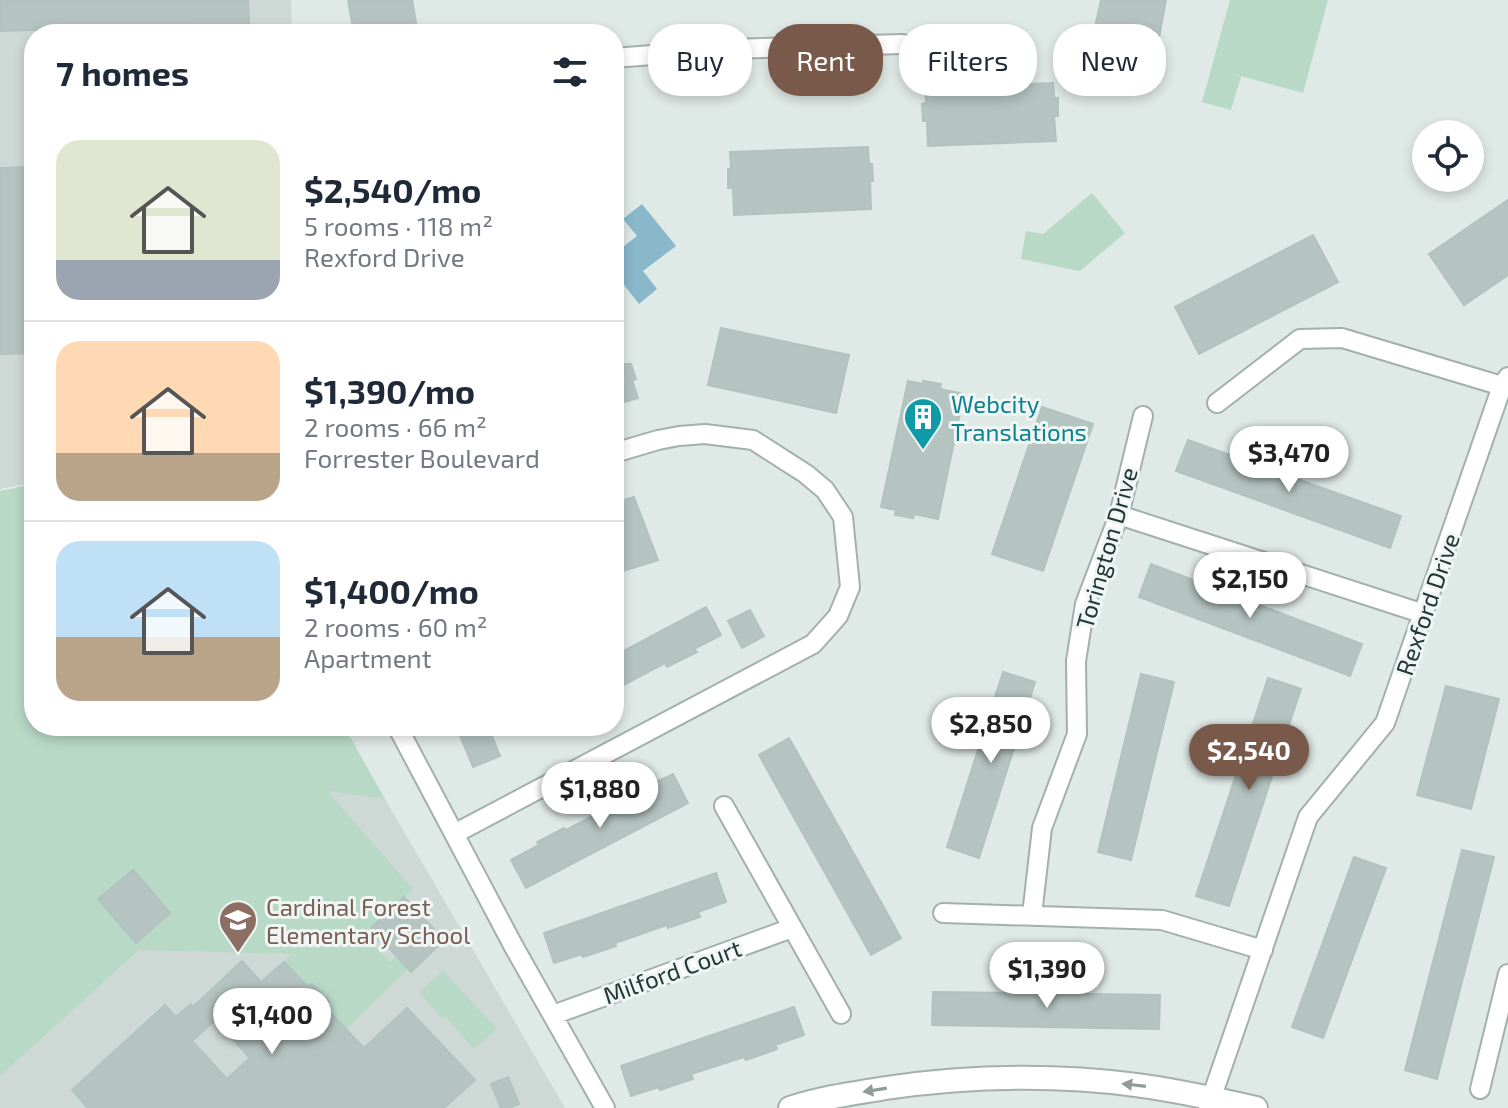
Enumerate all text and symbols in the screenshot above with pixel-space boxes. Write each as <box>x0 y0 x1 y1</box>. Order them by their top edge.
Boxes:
chip: Buy <box>648 24 752 96</box>
chip: Rent <box>768 24 883 96</box>
chip: Filters <box>899 24 1037 96</box>
chip: New <box>1053 24 1166 96</box>
icon: filters <box>548 50 592 94</box>
text: 7 homes <box>56 52 189 93</box>
map controls <box>1412 120 1484 192</box>
button: locate <box>1412 120 1484 192</box>
text: $2,540/mo <box>304 169 481 210</box>
icon: home <box>120 172 216 268</box>
text: 5 rooms · 118 m² <box>304 210 493 241</box>
text: Rexford Drive <box>304 241 465 272</box>
text: $1,390/mo <box>304 370 475 411</box>
icon: home <box>120 373 216 469</box>
place label: Webcity Translations <box>951 389 1087 446</box>
building icon: Webcity Translations <box>902 396 944 451</box>
text: 2 rooms · 66 m² <box>304 411 487 442</box>
pin: $3,470 <box>1224 426 1354 494</box>
text: $3,470 <box>1248 436 1330 467</box>
text: Forrester Boulevard <box>304 442 540 473</box>
street label: Torington Drive <box>1069 464 1143 632</box>
street label: Rexford Drive <box>1389 529 1465 679</box>
pin: $2,150 <box>1185 552 1315 620</box>
text: $2,150 <box>1211 562 1289 593</box>
text: $1,400/mo <box>304 570 479 611</box>
icon: home <box>120 573 216 669</box>
text: 2 rooms · 60 m² <box>304 611 488 642</box>
text: Apartment <box>304 642 432 673</box>
pin: $2,850 <box>926 697 1056 765</box>
text: $2,850 <box>949 707 1033 738</box>
pin: $2,540 <box>1184 724 1314 792</box>
text: $2,540 <box>1207 734 1291 765</box>
pin: $1,880 <box>535 762 665 830</box>
text: $1,880 <box>559 772 641 803</box>
place label: Cardinal Forest Elementary School <box>266 892 470 949</box>
school or university icon: Cardinal Forest Elementary School <box>217 899 259 954</box>
street label: Milford Court <box>599 933 745 1009</box>
pin: $1,390 <box>982 942 1112 1010</box>
text: $1,390 <box>1007 952 1087 983</box>
pin: $1,400 <box>207 988 337 1056</box>
text: $1,400 <box>231 998 313 1029</box>
one-way arrow <box>1121 1078 1146 1091</box>
one-way arrow <box>862 1084 887 1097</box>

